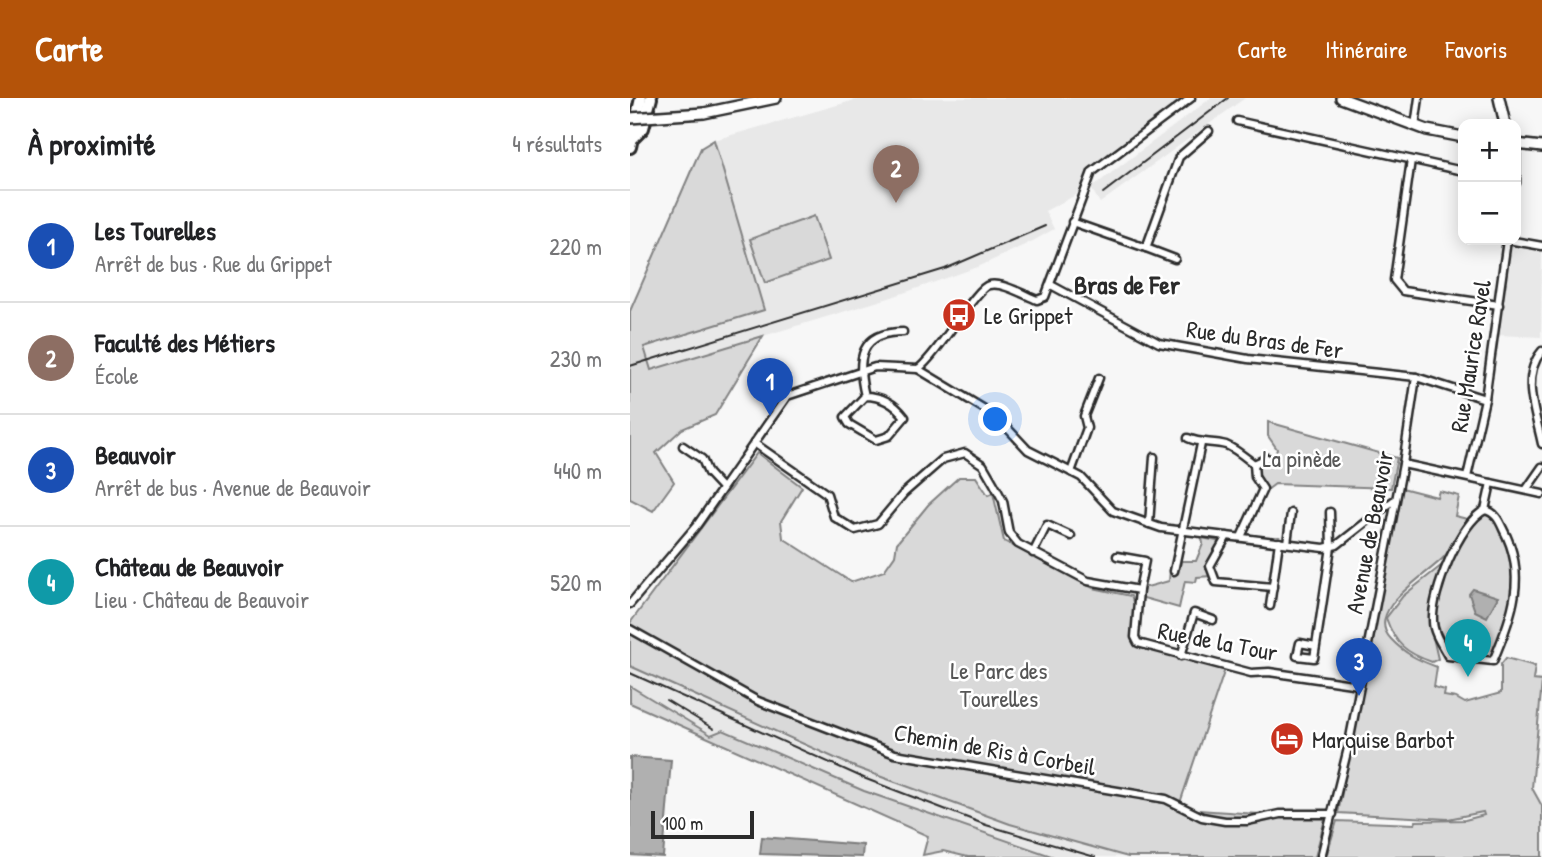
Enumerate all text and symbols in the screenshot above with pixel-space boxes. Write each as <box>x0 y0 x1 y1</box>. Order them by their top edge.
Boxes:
text: Carte <box>35 27 103 71</box>
text: Carte <box>1237 33 1287 65</box>
text: Itinéraire <box>1325 33 1407 65</box>
text: Favoris <box>1445 33 1507 65</box>
map controls <box>1458 119 1521 245</box>
button: + <box>1458 119 1521 182</box>
text: À proximité <box>28 124 156 164</box>
text: 4 résultats <box>512 128 602 159</box>
pin: 2 <box>873 145 919 203</box>
button: − <box>1458 182 1521 245</box>
text: Les Tourelles <box>95 213 216 248</box>
text: 1 <box>47 231 55 262</box>
text: 220 m <box>549 231 602 262</box>
text: Arrêt de bus · Rue du Grippet <box>95 248 332 279</box>
district label: Bras de Fer <box>1074 267 1181 302</box>
street label: Rue Maurice Ravel <box>1442 277 1498 434</box>
bus stop icon: Le Grippet <box>940 296 978 334</box>
place label: Le Grippet <box>984 299 1073 331</box>
street label: Rue du Bras de Fer <box>1185 312 1345 366</box>
text: Faculté des Métiers <box>95 325 275 360</box>
text: 2 <box>46 343 56 374</box>
text: 230 m <box>550 343 602 374</box>
pin: 1 <box>747 358 793 416</box>
text: École <box>95 360 139 391</box>
your location <box>978 402 1012 436</box>
text: Beauvoir <box>95 437 176 472</box>
park label: La pinède <box>1263 442 1342 474</box>
street label: Avenue de Beauvoir <box>1338 448 1400 616</box>
text: 3 <box>46 455 56 486</box>
text: 440 m <box>554 455 602 486</box>
text: Arrêt de bus · Avenue de Beauvoir <box>95 472 371 503</box>
text: Château de Beauvoir <box>95 549 284 584</box>
text: 4 <box>47 567 55 598</box>
text: 520 m <box>550 567 602 598</box>
text: Lieu · Château de Beauvoir <box>95 584 309 615</box>
street label: Rue de la Tour <box>1156 614 1280 668</box>
pin: 4 <box>1445 619 1491 677</box>
pin: 3 <box>1336 638 1382 696</box>
park label: Le Parc des Tourelles <box>950 654 1048 714</box>
street label: Chemin de Ris à Corbeil <box>892 715 1099 783</box>
hotel icon: Marquise Barbot <box>1268 720 1306 758</box>
place label: Marquise Barbot <box>1312 723 1455 755</box>
scale bar <box>651 808 754 840</box>
text: 100 m <box>662 810 703 836</box>

